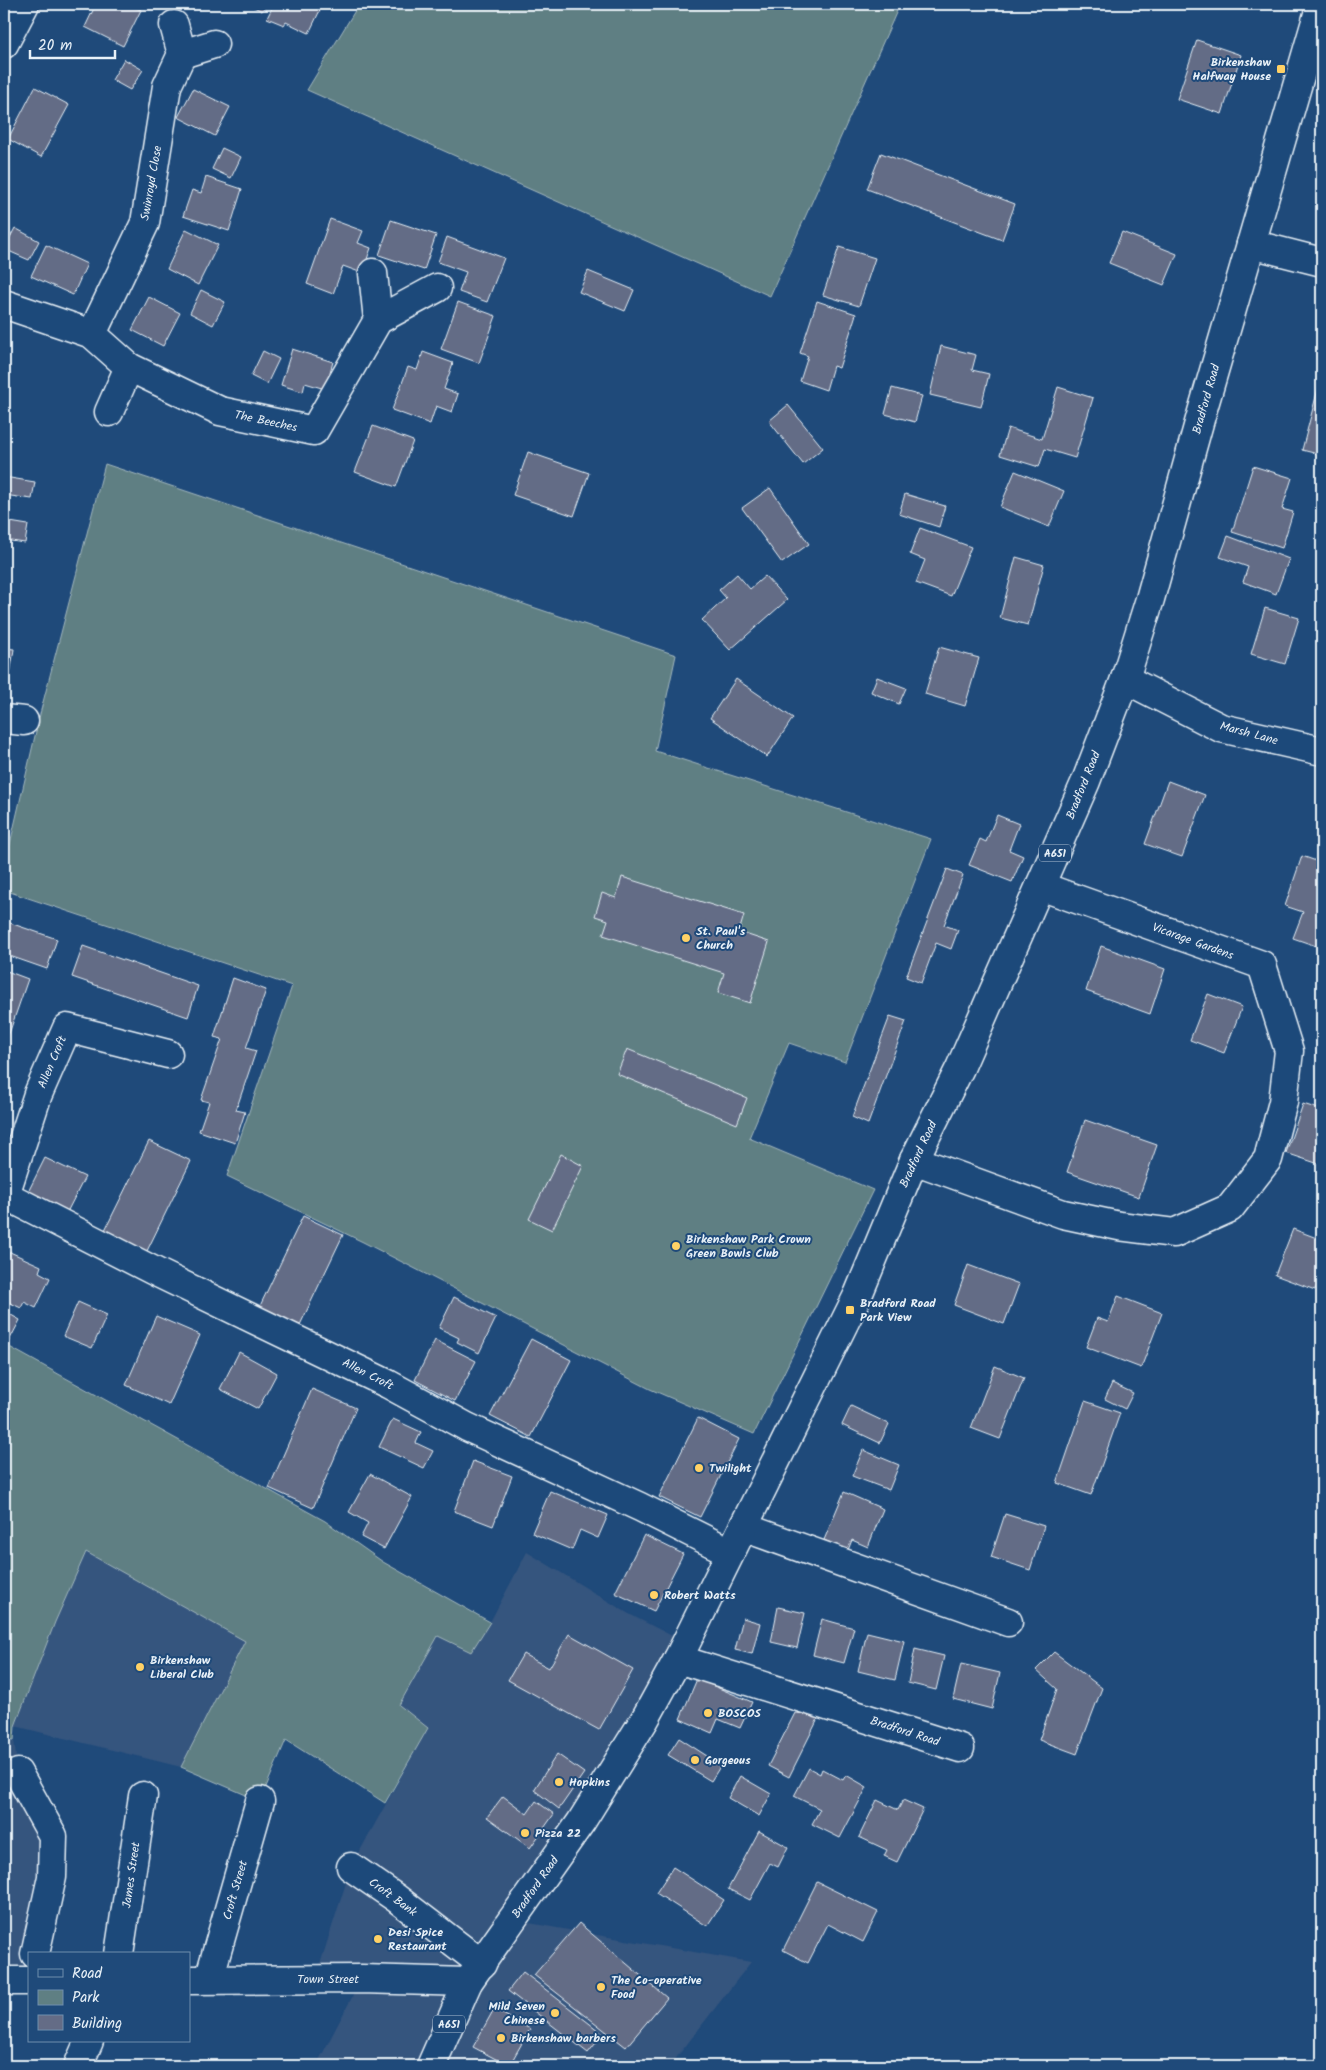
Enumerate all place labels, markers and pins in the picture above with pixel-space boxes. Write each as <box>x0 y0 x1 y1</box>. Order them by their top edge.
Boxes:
place label: Birkenshaw Halfway House <box>1193 53 1271 86</box>
marker: Birkenshaw Halfway House <box>1275 63 1287 75</box>
place label: St. Paul's Church <box>696 922 746 955</box>
marker: St. Paul's Church <box>680 932 692 944</box>
place label: Birkenshaw Park Crown Green Bowls Club <box>686 1230 811 1263</box>
marker: Birkenshaw Park Crown Green Bowls Club <box>670 1240 682 1252</box>
place label: Bradford Road Park View <box>860 1294 936 1327</box>
marker: Bradford Road Park View <box>844 1304 856 1316</box>
place label: Twilight <box>709 1459 752 1478</box>
marker: Twilight <box>693 1462 705 1474</box>
place label: Robert Watts <box>664 1586 736 1605</box>
marker: Robert Watts <box>648 1589 660 1601</box>
place label: Birkenshaw Liberal Club <box>150 1651 214 1684</box>
marker: Birkenshaw Liberal Club <box>134 1661 146 1673</box>
place label: BOSCOS <box>718 1704 761 1723</box>
marker: BOSCOS <box>702 1707 714 1719</box>
place label: Gorgeous <box>705 1751 751 1770</box>
marker: Gorgeous <box>689 1754 701 1766</box>
place label: Hopkins <box>569 1773 610 1792</box>
marker: Hopkins <box>553 1776 565 1788</box>
place label: Pizza 22 <box>535 1824 581 1843</box>
marker: Pizza 22 <box>519 1827 531 1839</box>
place label: Desi Spice Restaurant <box>388 1923 447 1956</box>
marker: Desi Spice Restaurant <box>372 1933 384 1945</box>
place label: The Co-operative Food <box>611 1971 702 2004</box>
marker: The Co-operative Food <box>595 1981 607 1993</box>
place label: Mild Seven Chinese <box>488 1997 545 2030</box>
marker: Mild Seven Chinese <box>549 2007 561 2019</box>
place label: Birkenshaw barbers <box>511 2029 616 2048</box>
marker: Birkenshaw barbers <box>495 2032 507 2044</box>

